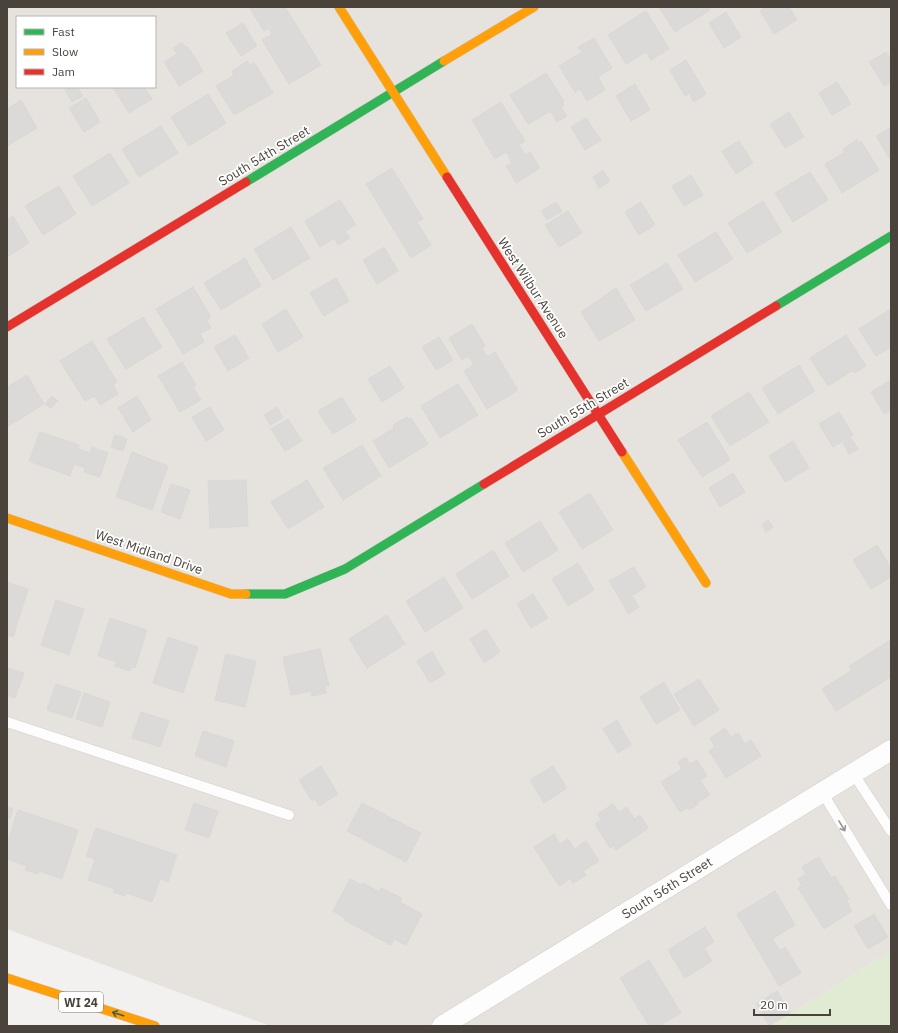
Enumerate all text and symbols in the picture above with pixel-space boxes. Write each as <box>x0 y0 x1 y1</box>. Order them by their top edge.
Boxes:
legend <box>16 16 156 88</box>
text: Fast <box>52 24 75 39</box>
text: Slow <box>52 44 78 59</box>
text: Jam <box>52 64 75 79</box>
street label: South 54th Street <box>215 122 313 190</box>
street label: West Wilbur Avenue <box>494 234 572 342</box>
street label: South 55th Street <box>534 374 632 442</box>
street label: West Midland Drive <box>93 526 205 578</box>
one-way arrow <box>839 820 847 832</box>
street label: South 56th Street <box>619 853 715 923</box>
scale bar <box>754 991 830 1017</box>
road number: WI 24 <box>59 992 103 1012</box>
text: 20 m <box>760 997 788 1012</box>
one-way arrow <box>111 1010 124 1017</box>

